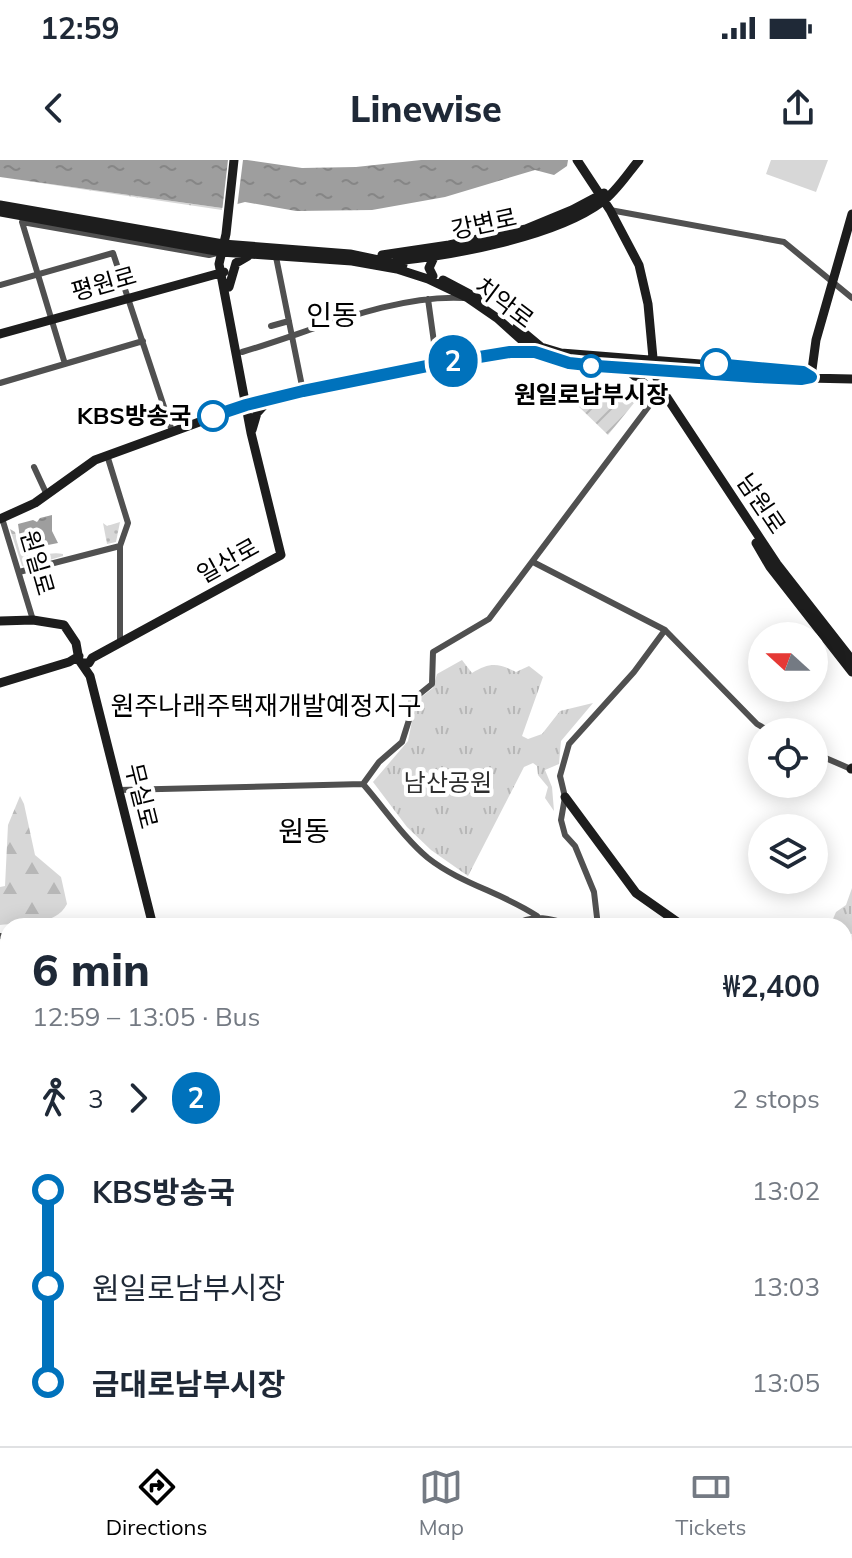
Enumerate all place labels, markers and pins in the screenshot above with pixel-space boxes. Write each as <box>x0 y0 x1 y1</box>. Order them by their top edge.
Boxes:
unlabelled marker <box>701 349 731 379</box>
marker: 원일로남부시장 <box>580 355 602 377</box>
place label: 원일로남부시장 <box>514 379 668 409</box>
place label: KBS방송국 <box>77 400 191 430</box>
marker: KBS방송국 <box>198 401 228 431</box>

